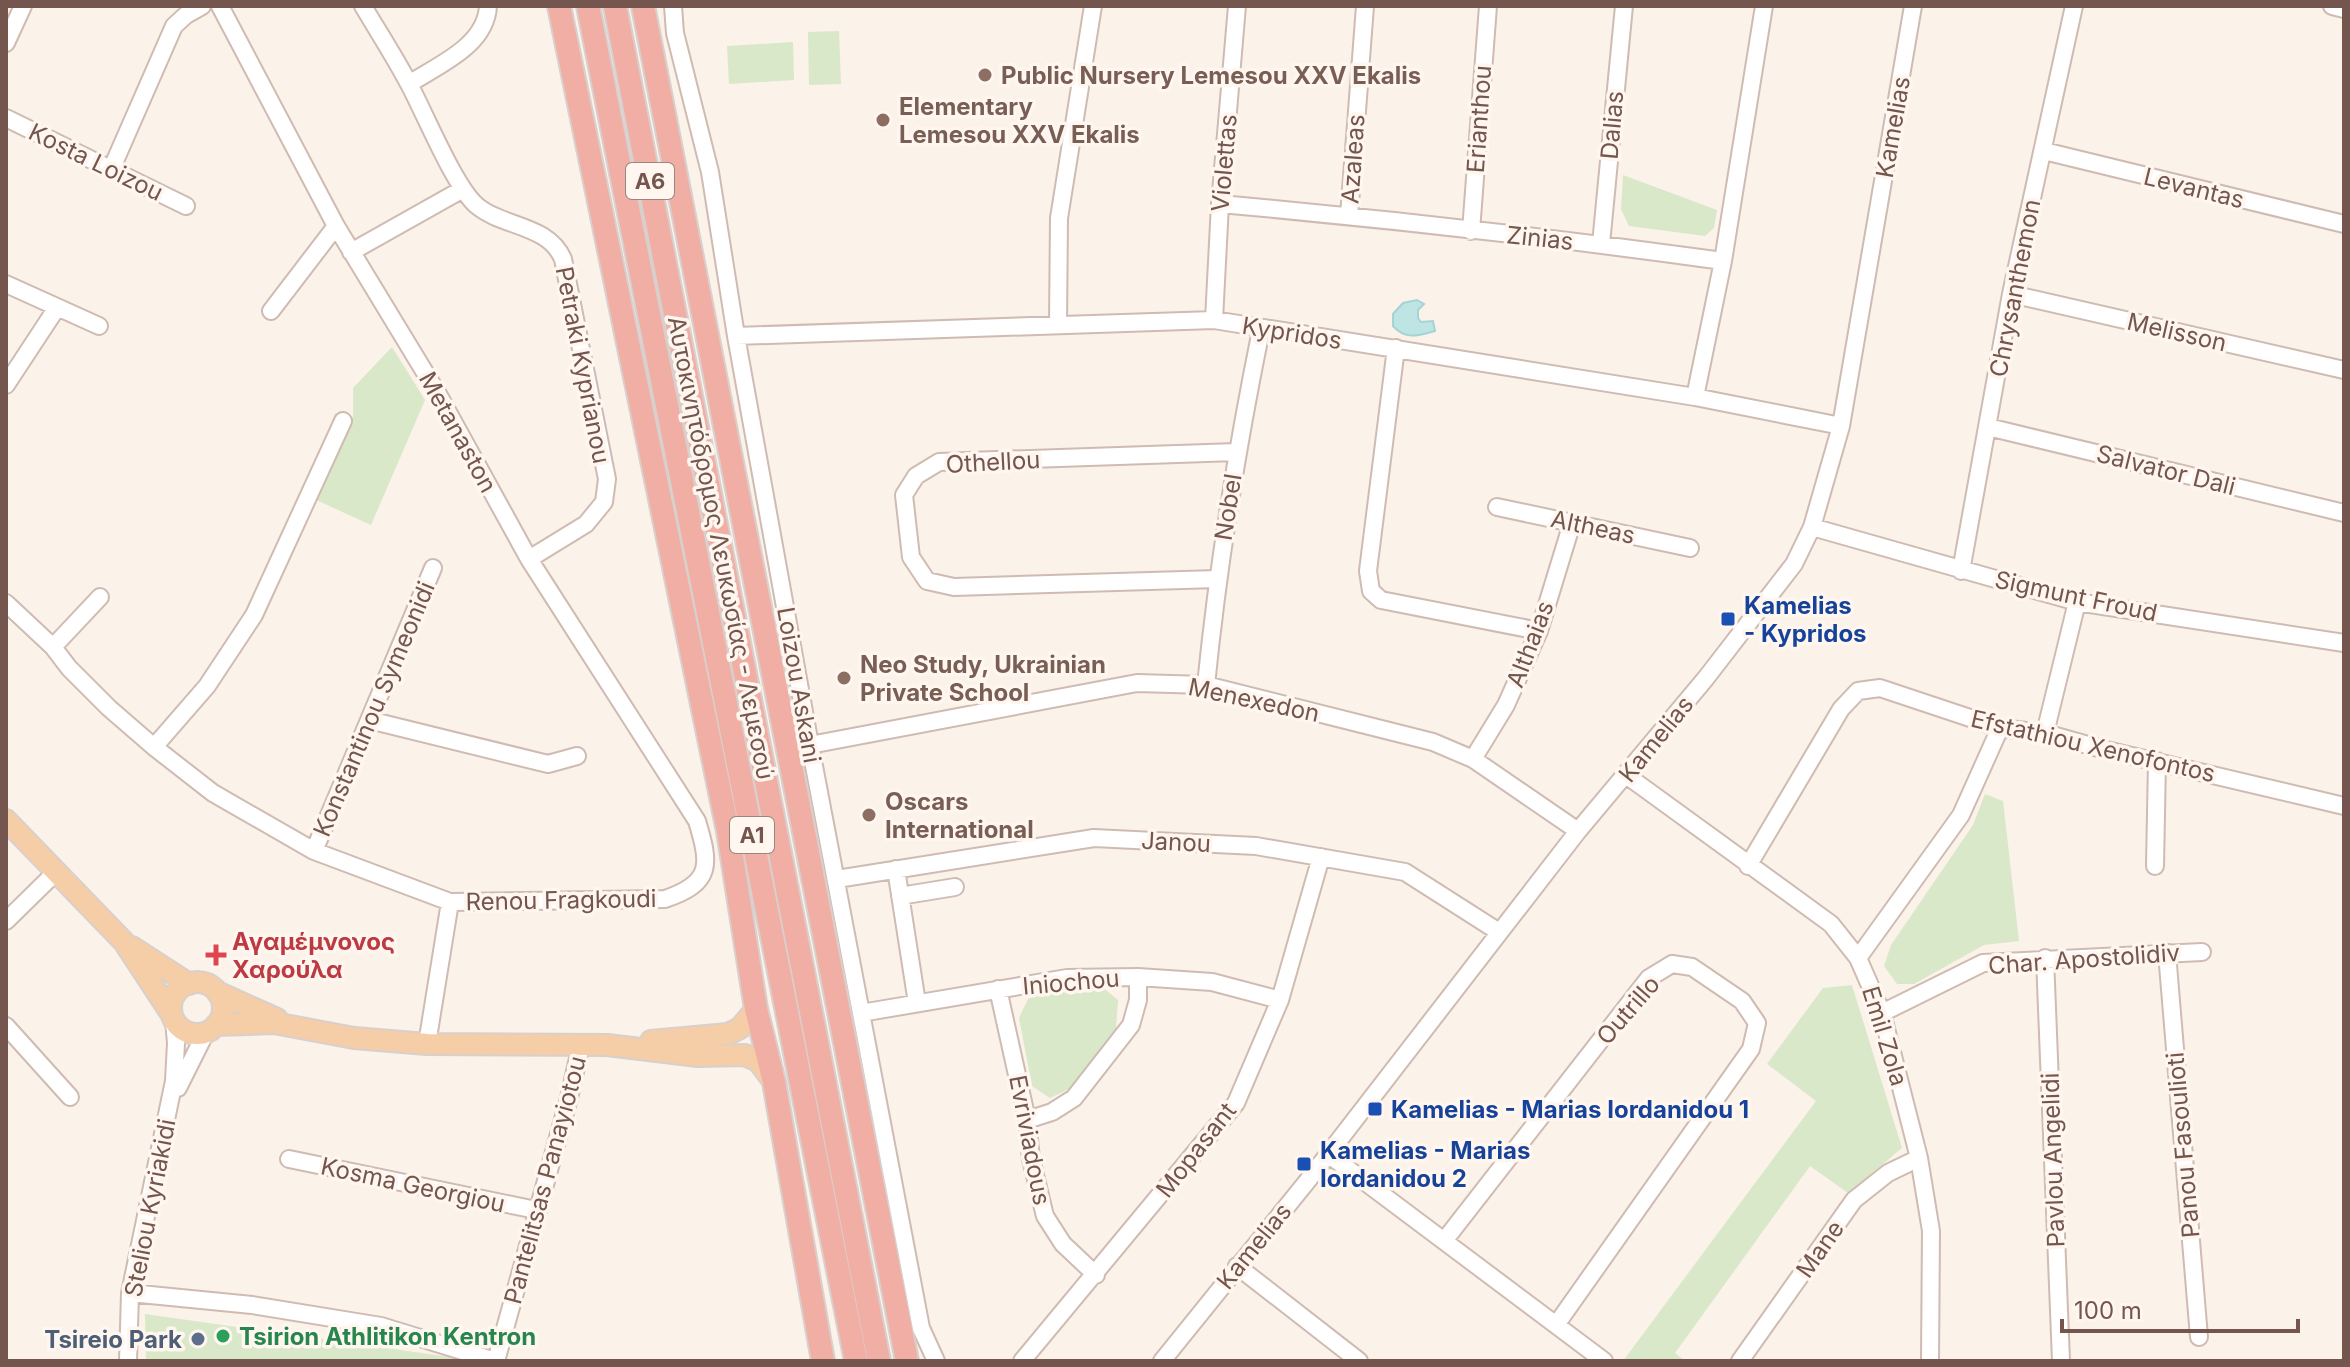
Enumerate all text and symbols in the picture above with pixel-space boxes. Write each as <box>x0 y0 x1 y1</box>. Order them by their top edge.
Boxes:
place label: Public Nursery Lemesou XXV Ekalis <box>1001 61 1421 90</box>
street label: Erianthou <box>1461 64 1497 174</box>
marker: Public Nursery Lemesou XXV Ekalis <box>976 66 994 84</box>
street label: Kamelias <box>1870 74 1916 180</box>
street label: Dalias <box>1595 90 1629 160</box>
place label: Elementary Lemesou XXV Ekalis <box>899 92 1140 149</box>
marker: Elementary Lemesou XXV Ekalis <box>874 111 892 129</box>
street label: Violettas <box>1205 113 1243 213</box>
street label: Azaleas <box>1335 113 1371 205</box>
street label: Kosta Loizou <box>24 117 168 207</box>
street label: Levantas <box>2141 162 2247 214</box>
road number: A6 <box>626 163 674 199</box>
street label: Chrysanthemon <box>1984 197 2046 379</box>
street label: Zinias <box>1505 220 1575 256</box>
street label: Petraki Kyprianou <box>550 264 616 466</box>
street label: Melisson <box>2124 306 2230 358</box>
street label: Kypridos <box>1240 311 1344 355</box>
street label: Αυτοκινητόδρομος Λευκωσίας - Λεμεσού <box>662 314 780 782</box>
street label: Metanaston <box>413 367 503 497</box>
street label: Salvator Dali <box>2094 439 2238 501</box>
street label: Othellou <box>945 445 1041 479</box>
street label: Nobel <box>1208 472 1248 542</box>
street label: Altheas <box>1548 504 1638 550</box>
street label: Sigmunt Froud <box>1992 565 2160 627</box>
street label: Konstantinou Symeonidi <box>307 577 441 841</box>
place label: Kamelias - Kypridos <box>1744 591 1867 648</box>
street label: Althaias <box>1500 597 1560 691</box>
street label: Loizou Askani <box>771 605 827 765</box>
marker: Kamelias - Kypridos <box>1719 610 1737 628</box>
place label: Neo Study, Ukrainian Private School <box>860 650 1106 707</box>
marker: Neo Study, Ukrainian Private School <box>835 669 853 687</box>
street label: Menexedon <box>1186 672 1322 728</box>
street label: Kamelias <box>1613 690 1699 788</box>
street label: Efstathiou Xenofontos <box>1968 704 2218 788</box>
place label: Oscars International <box>885 787 1034 844</box>
marker: Oscars International <box>860 806 878 824</box>
road number: A1 <box>730 817 774 853</box>
street label: Janou <box>1140 826 1212 858</box>
street label: Renou Fragkoudi <box>465 884 657 916</box>
place label: Αγαμέμνονος Χαρούλα <box>232 927 395 984</box>
street label: Char. Apostolidiv <box>1987 938 2181 980</box>
marker: Αγαμέμνονος Χαρούλα <box>207 946 225 964</box>
street label: Iniochou <box>1021 963 1121 1001</box>
street label: Outrillo <box>1590 970 1666 1050</box>
street label: Emil Zola <box>1856 983 1914 1089</box>
street label: Panou Fasoulioti <box>2160 1051 2206 1239</box>
street label: Pantelitsas Panayiotou <box>498 1053 592 1307</box>
street label: Pavlou Angelidi <box>2035 1072 2071 1248</box>
street label: Evriviadous <box>1003 1073 1057 1207</box>
place label: Kamelias - Marias Iordanidou 1 <box>1391 1095 1749 1124</box>
street label: Mopasant <box>1150 1097 1242 1203</box>
marker: Kamelias - Marias Iordanidou 1 <box>1366 1100 1384 1118</box>
street label: Steliou Kyriakidi <box>119 1116 181 1300</box>
place label: Kamelias - Marias Iordanidou 2 <box>1320 1136 1531 1193</box>
street label: Kosma Georgiou <box>318 1151 508 1219</box>
marker: Kamelias - Marias Iordanidou 2 <box>1295 1155 1313 1173</box>
street label: Kamelias <box>1211 1197 1297 1295</box>
street label: Mane <box>1790 1215 1850 1283</box>
scale bar <box>2062 1283 2298 1333</box>
text: 100 m <box>2074 1296 2142 1325</box>
place label: Tsirion Athlitikon Kentron <box>239 1322 536 1351</box>
place label: Tsireio Park <box>44 1325 182 1354</box>
marker: Tsirion Athlitikon Kentron <box>214 1327 232 1345</box>
marker: Tsireio Park <box>189 1330 207 1348</box>

